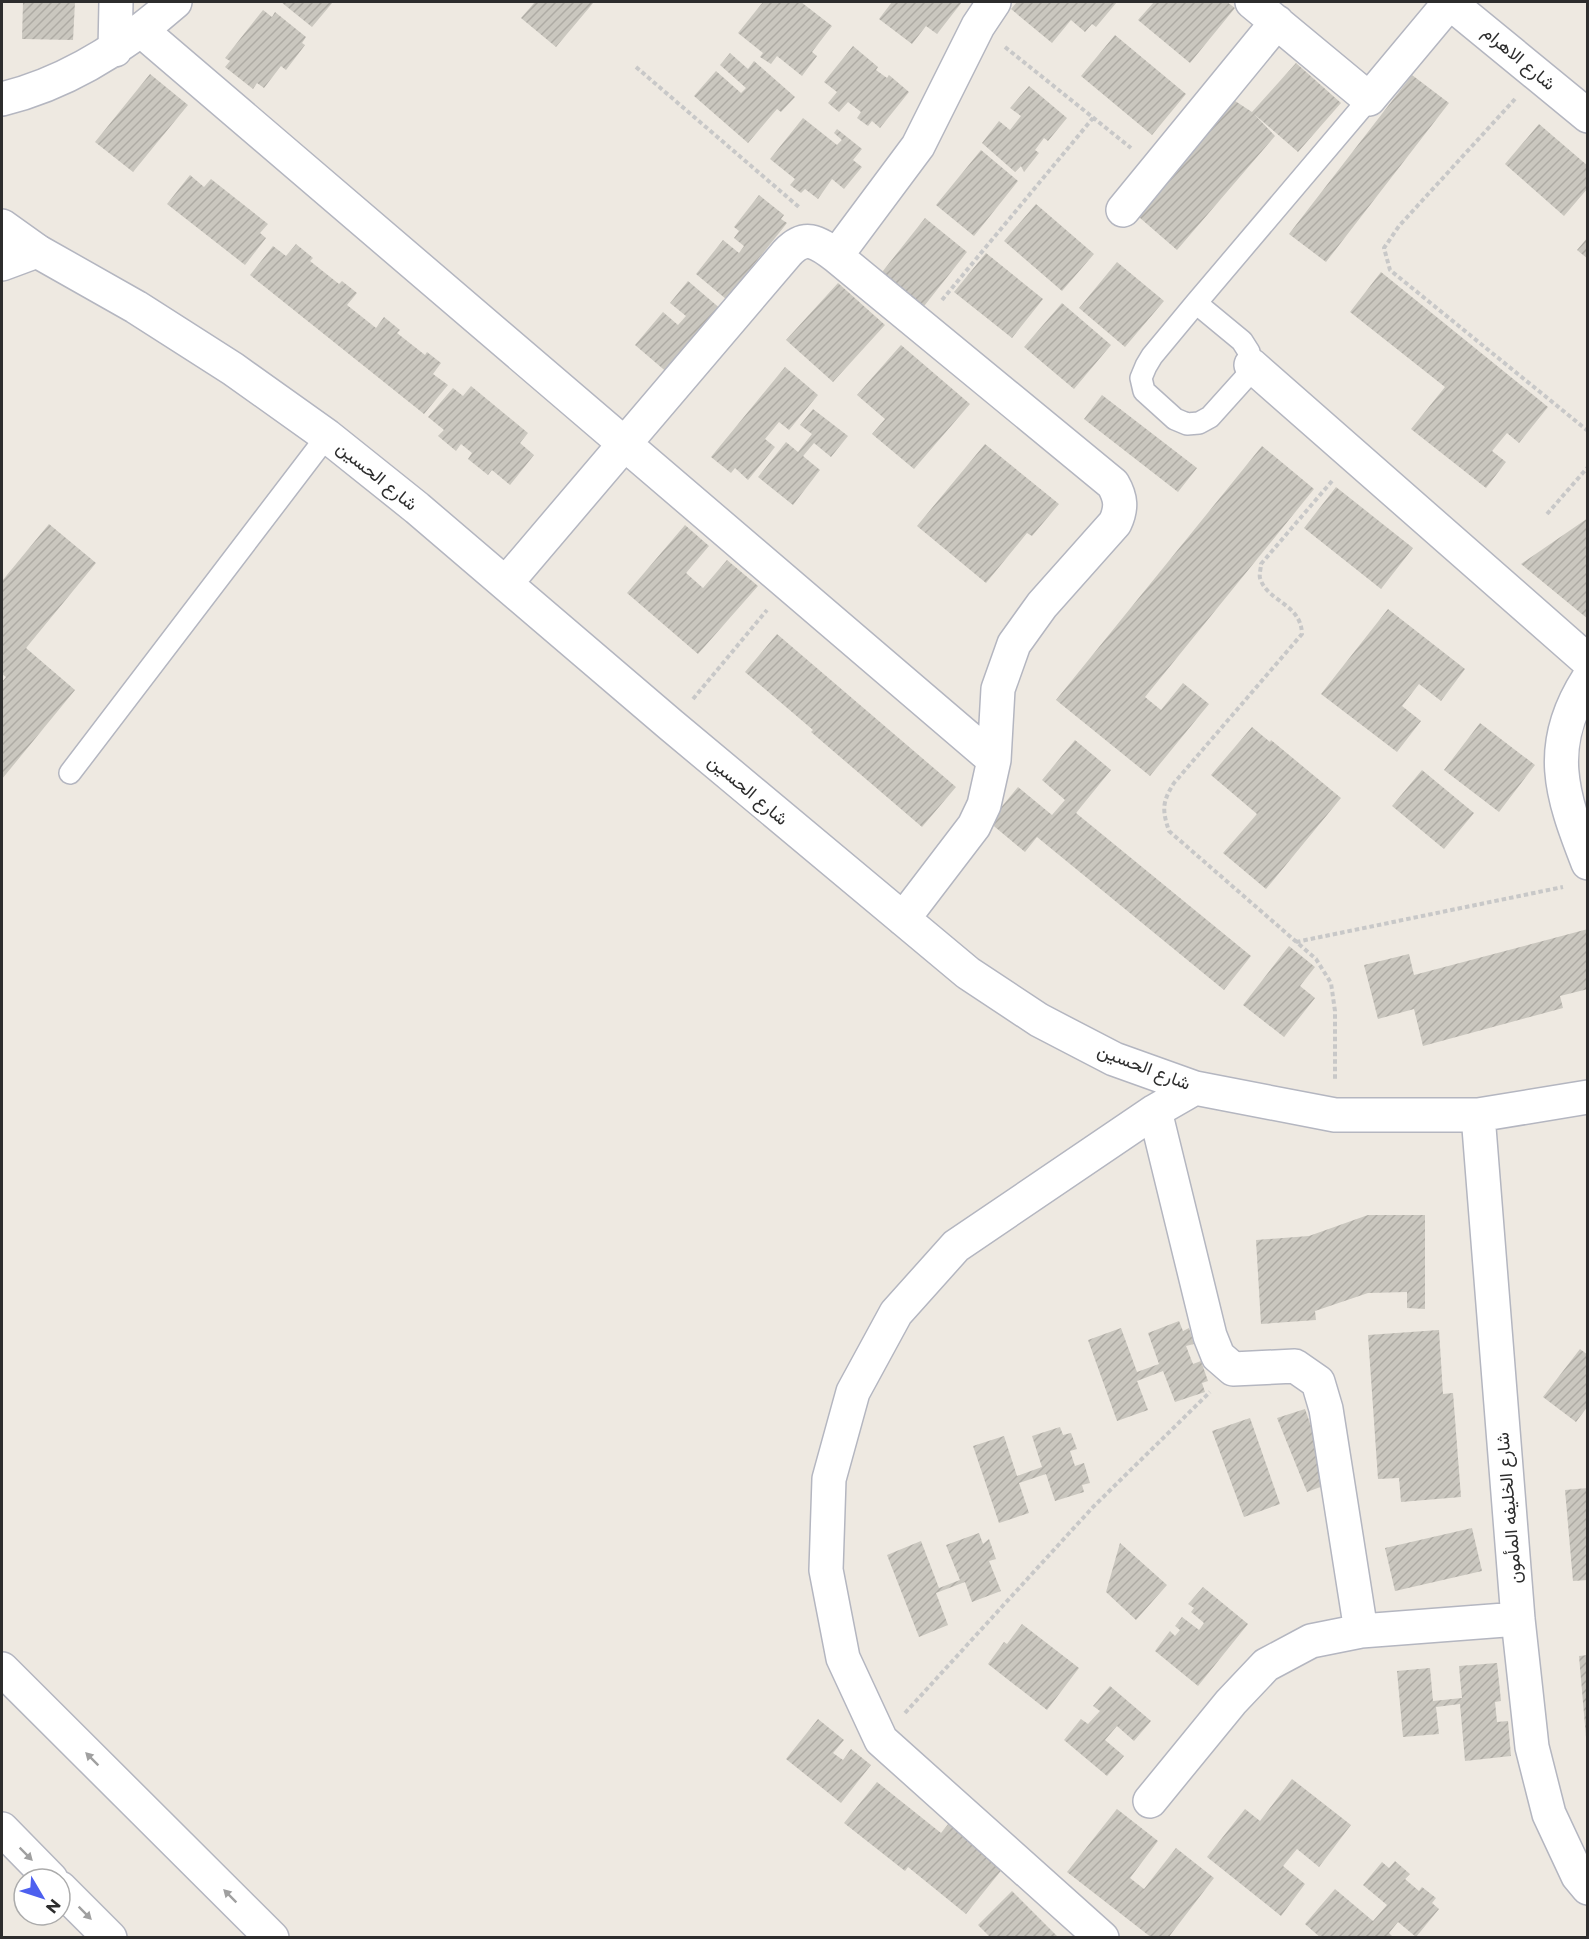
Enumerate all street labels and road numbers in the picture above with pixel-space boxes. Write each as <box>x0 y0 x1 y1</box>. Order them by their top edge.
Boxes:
street label: شارع الاهرام <box>1477 21 1560 96</box>
street label: شارع الحسين <box>331 437 422 516</box>
street label: شارع الحسين <box>703 750 793 831</box>
street label: شارع الحسين <box>1094 1039 1194 1096</box>
street label: شارع الخليفه المأمون <box>1491 1431 1528 1585</box>

